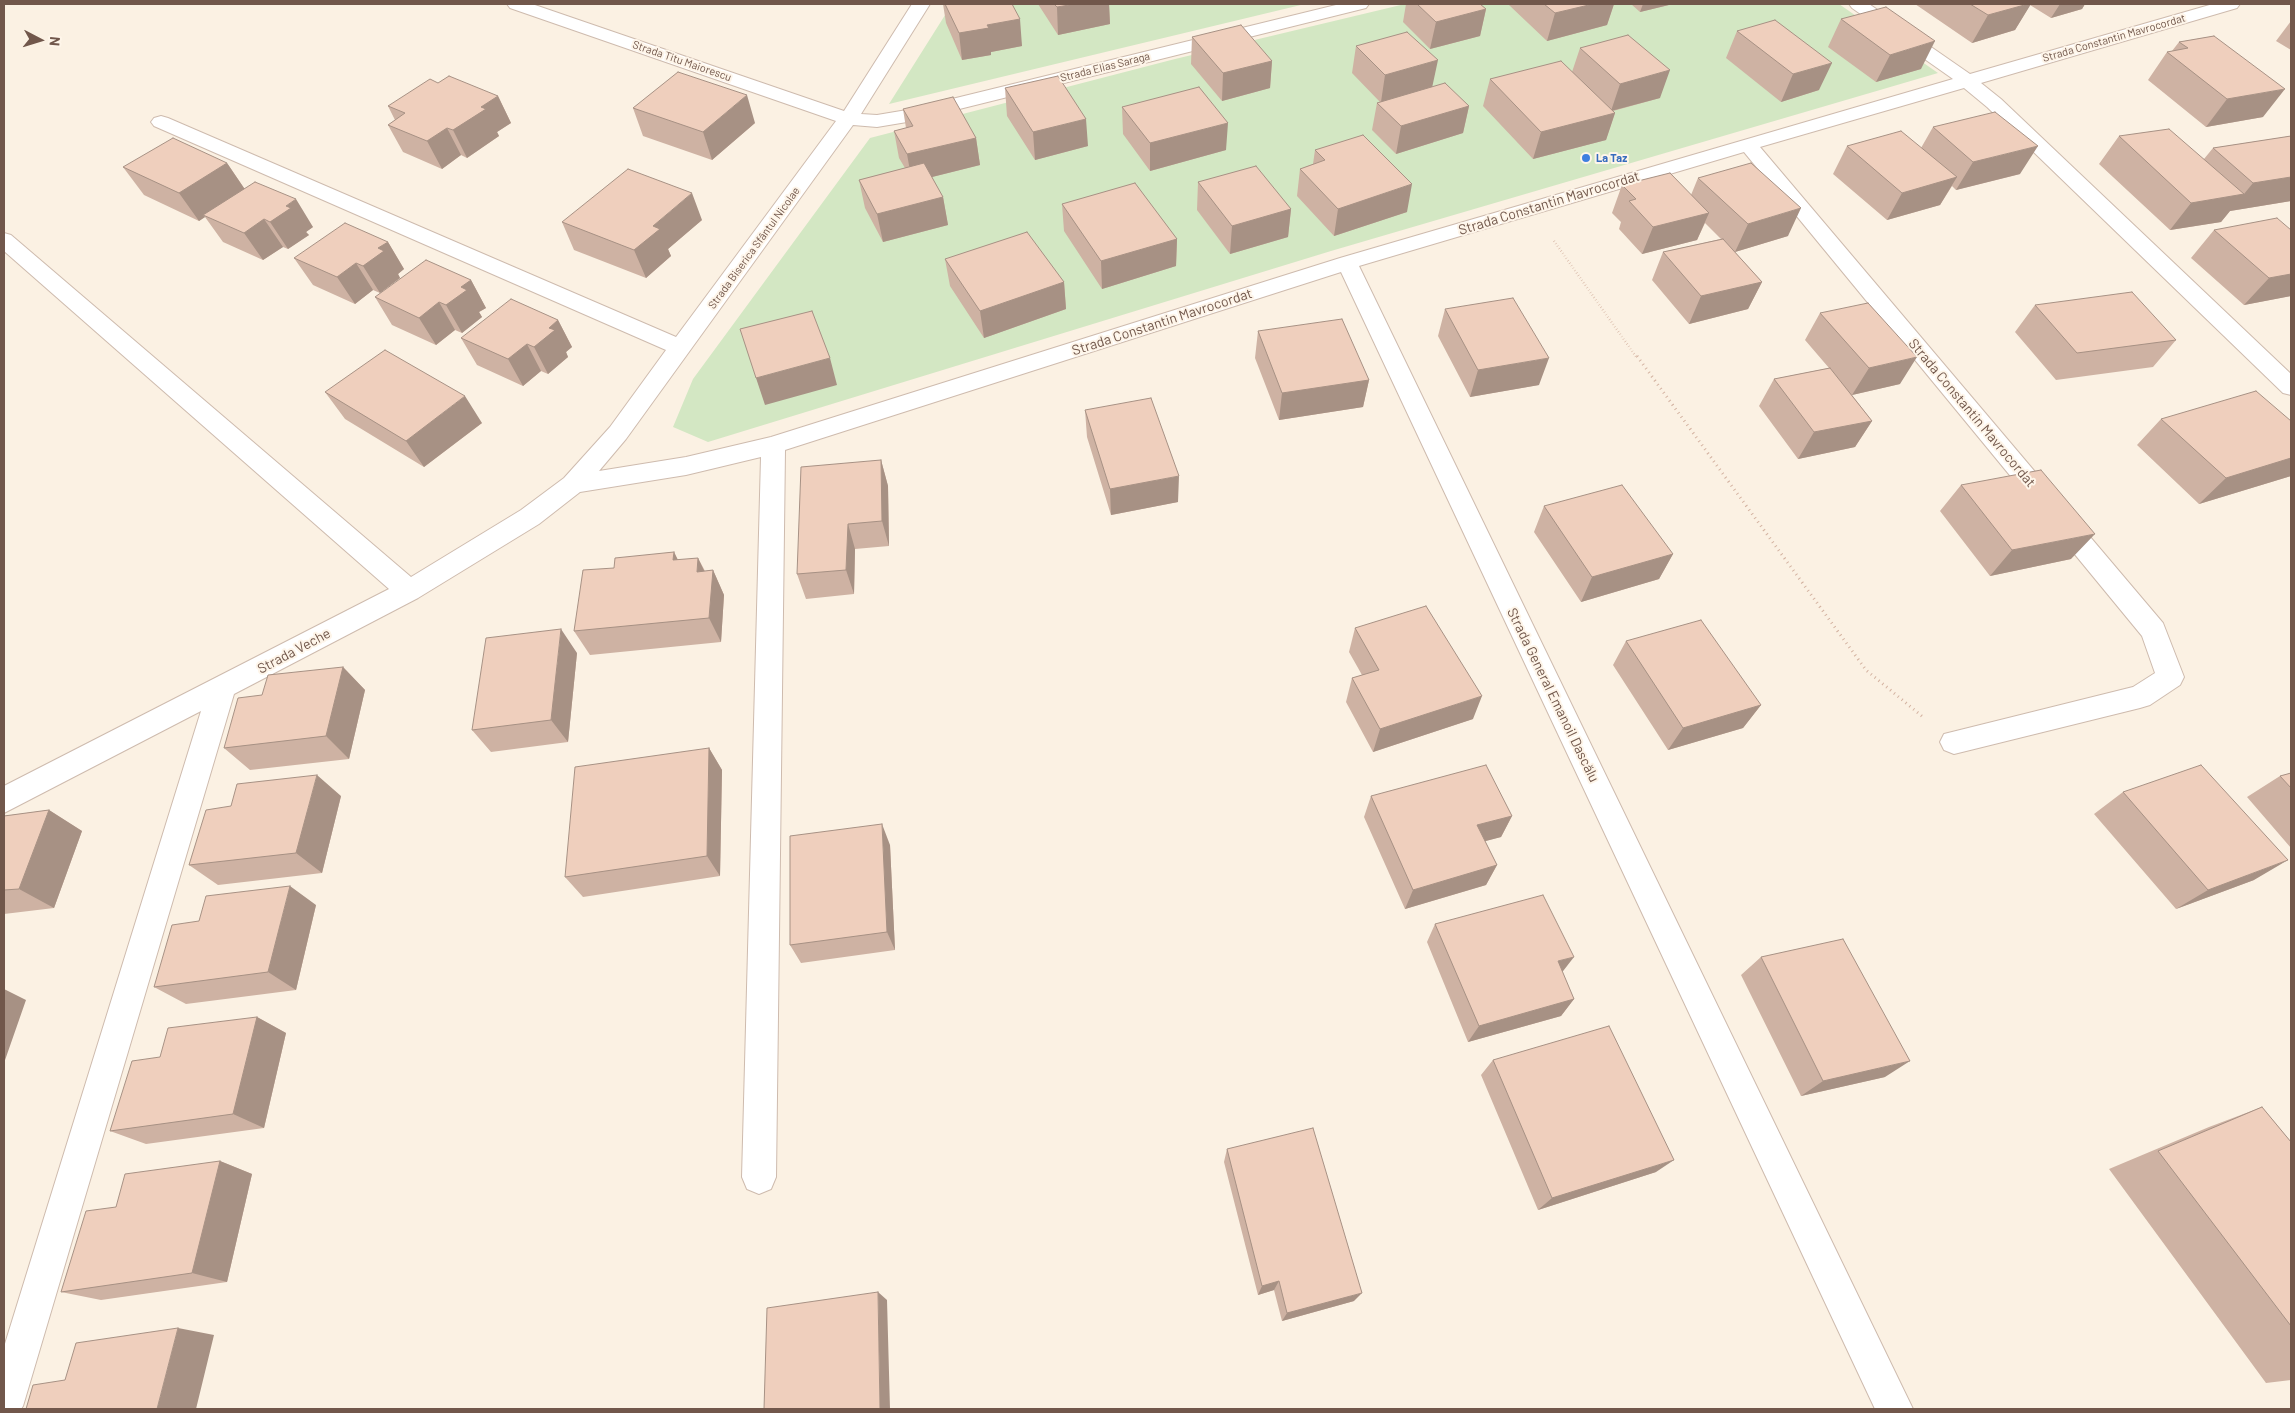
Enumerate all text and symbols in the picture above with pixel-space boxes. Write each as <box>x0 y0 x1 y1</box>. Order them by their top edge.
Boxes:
street label: Strada Constantin Mavrocordat <box>2041 11 2187 65</box>
north arrow <box>15 15 65 65</box>
text: N <box>47 36 64 47</box>
street label: Strada Titu Maiorescu <box>631 38 733 84</box>
street label: Strada Elias Saraga <box>1059 49 1151 85</box>
place label: La Taz <box>1596 151 1627 165</box>
marker: La Taz <box>1580 152 1592 164</box>
street label: Strada Constantin Mavrocordat <box>1456 167 1642 239</box>
street label: Strada Biserica Sfântul Nicolae <box>705 185 803 311</box>
street label: Strada Constantin Mavrocordat <box>1070 285 1254 359</box>
street label: Strada Constantin Mavrocordat <box>1905 335 2039 491</box>
street label: Strada General Emanoil Dascălu <box>1503 605 1603 785</box>
street label: Strada Veche <box>255 625 333 677</box>

